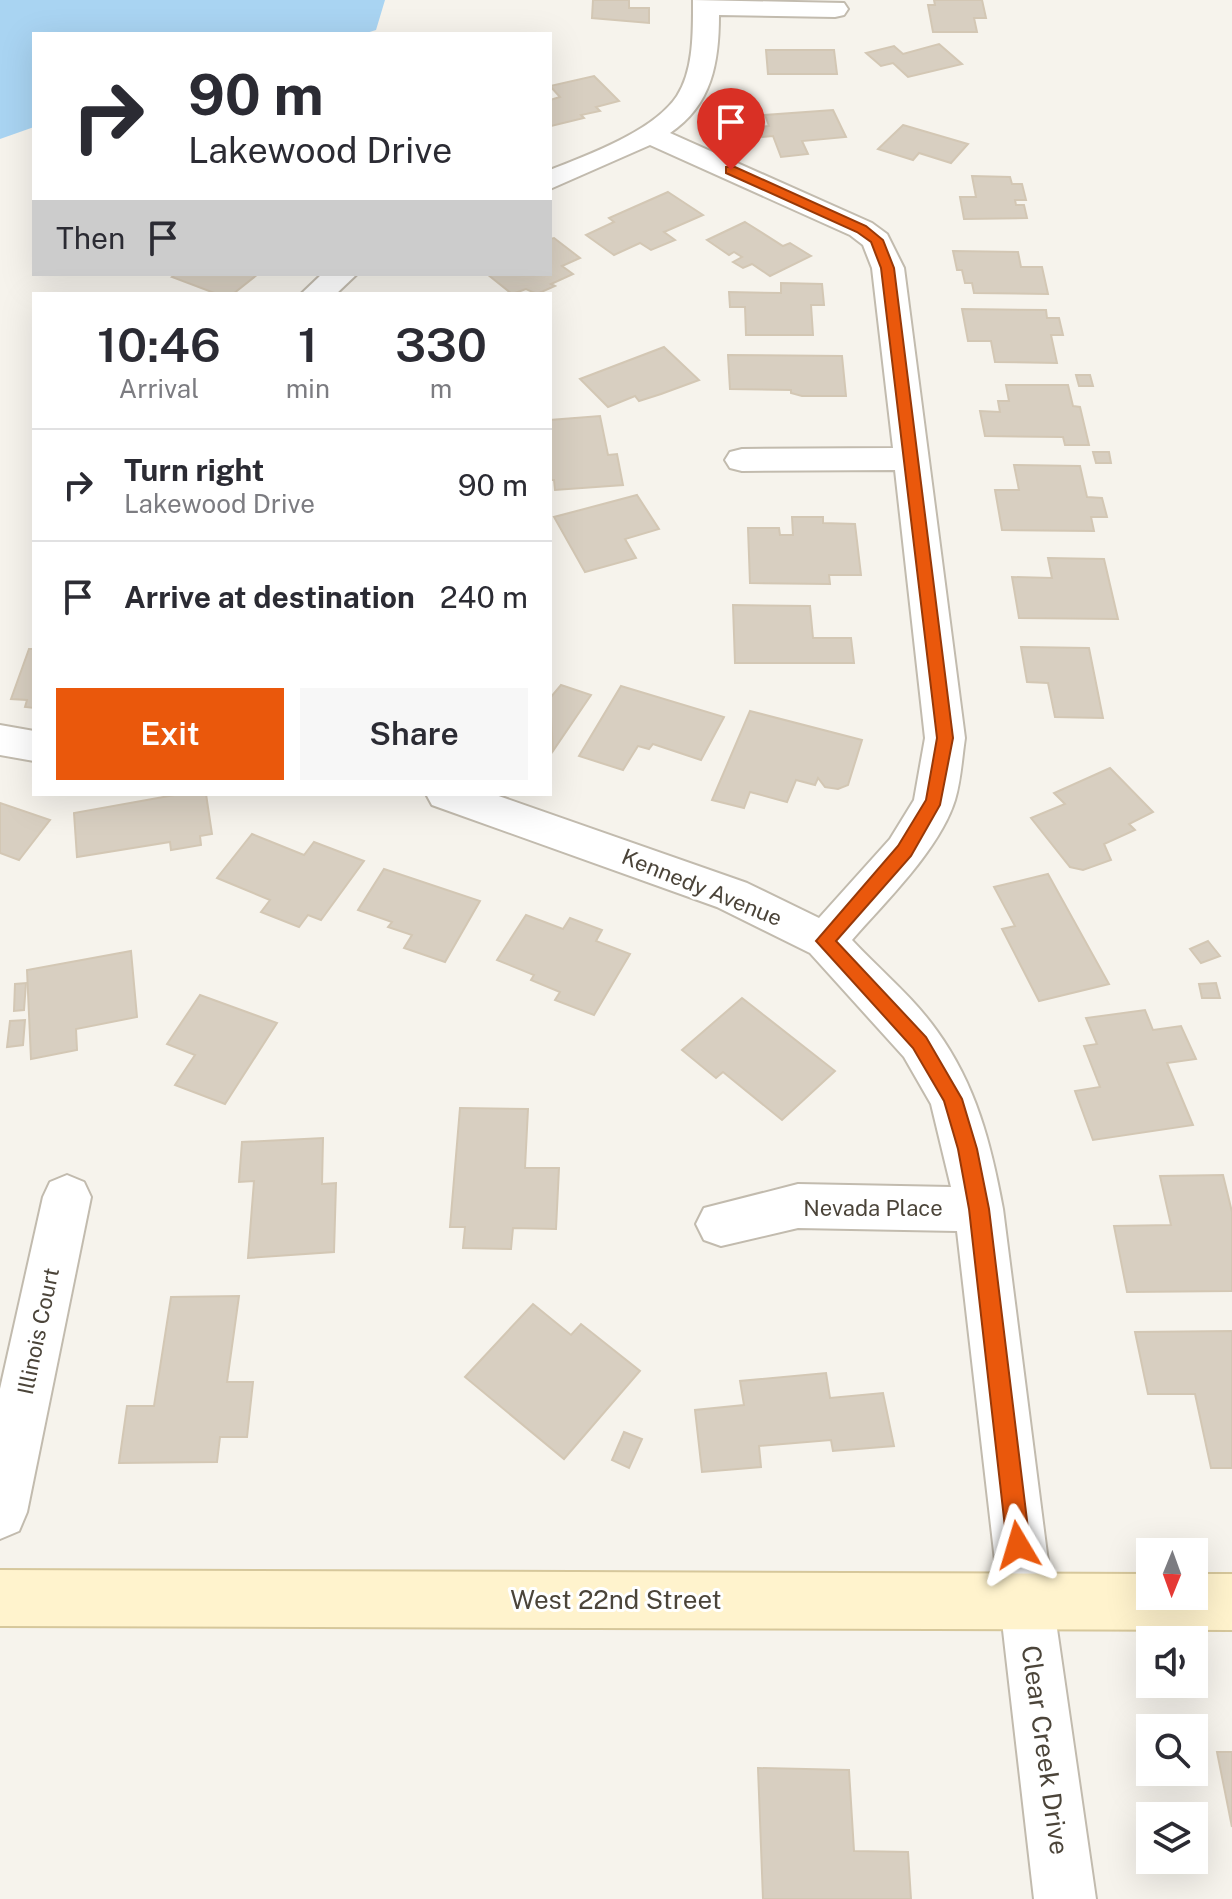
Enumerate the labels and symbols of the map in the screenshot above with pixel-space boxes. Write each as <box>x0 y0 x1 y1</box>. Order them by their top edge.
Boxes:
pin <box>697 88 765 170</box>
street label: Kennedy Avenue <box>618 843 786 931</box>
street label: Nevada Place <box>803 1195 943 1221</box>
street label: Illinois Court <box>12 1265 64 1397</box>
position arrow <box>976 1503 1060 1587</box>
north arrow <box>1136 1538 1208 1610</box>
street label: West 22nd Street <box>510 1584 722 1615</box>
street label: Clear Creek Drive <box>1015 1643 1076 1857</box>

